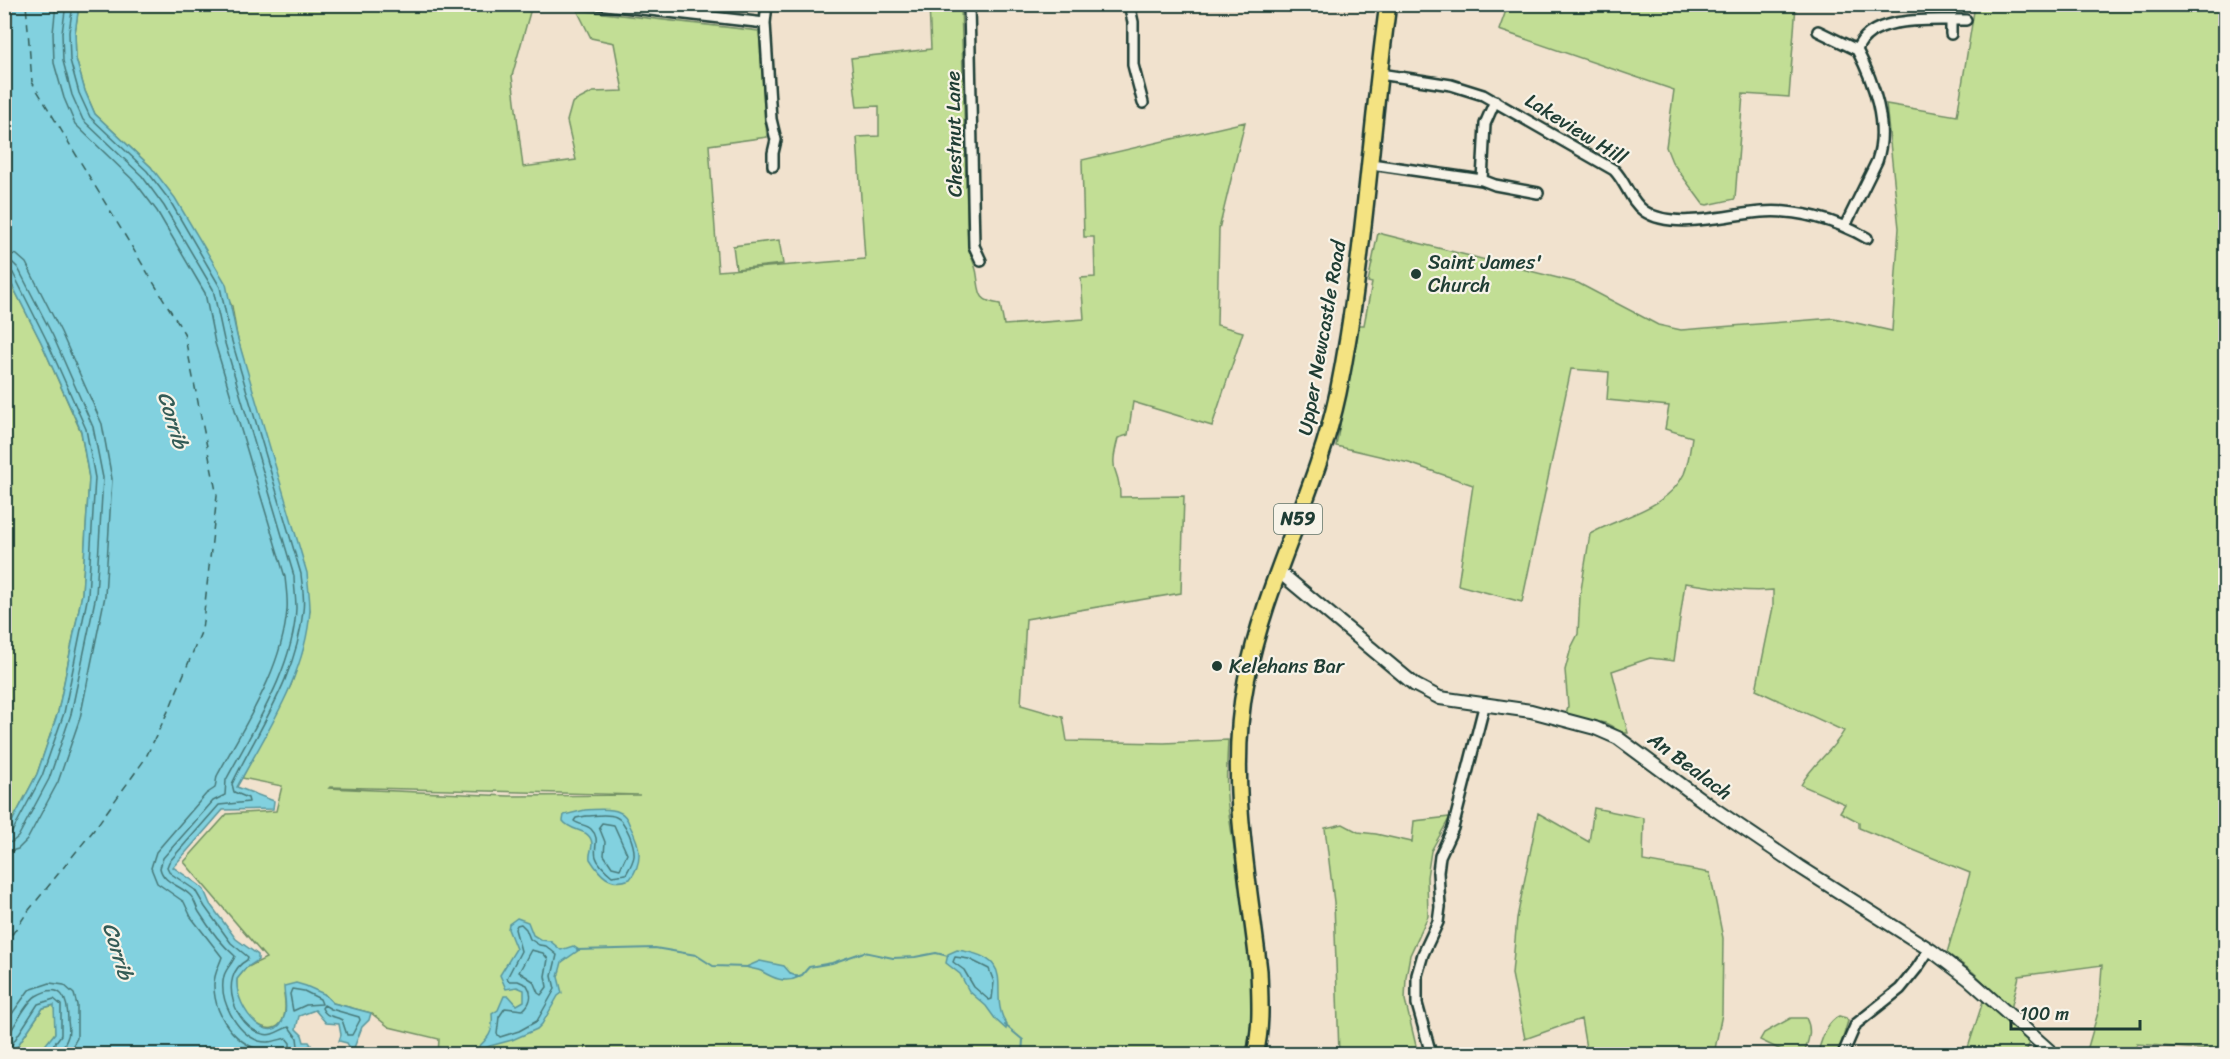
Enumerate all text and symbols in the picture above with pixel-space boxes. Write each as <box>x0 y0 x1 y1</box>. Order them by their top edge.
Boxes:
street label: Chestnut Lane <box>935 71 973 197</box>
street label: Lakeview Hill <box>1518 84 1635 175</box>
street label: Upper Newcastle Road <box>1288 237 1357 438</box>
place label: Saint James' Church <box>1428 245 1543 303</box>
marker: Saint James' Church <box>1409 267 1423 281</box>
water label: Corrib <box>146 387 200 455</box>
road number: N59 <box>1274 504 1322 534</box>
place label: Kelehans Bar <box>1229 649 1346 684</box>
marker: Kelehans Bar <box>1210 659 1224 673</box>
street label: An Bealach <box>1639 722 1740 810</box>
water label: Corrib <box>91 918 145 986</box>
scale bar <box>2011 993 2140 1031</box>
text: 100 m <box>2020 998 2069 1030</box>

